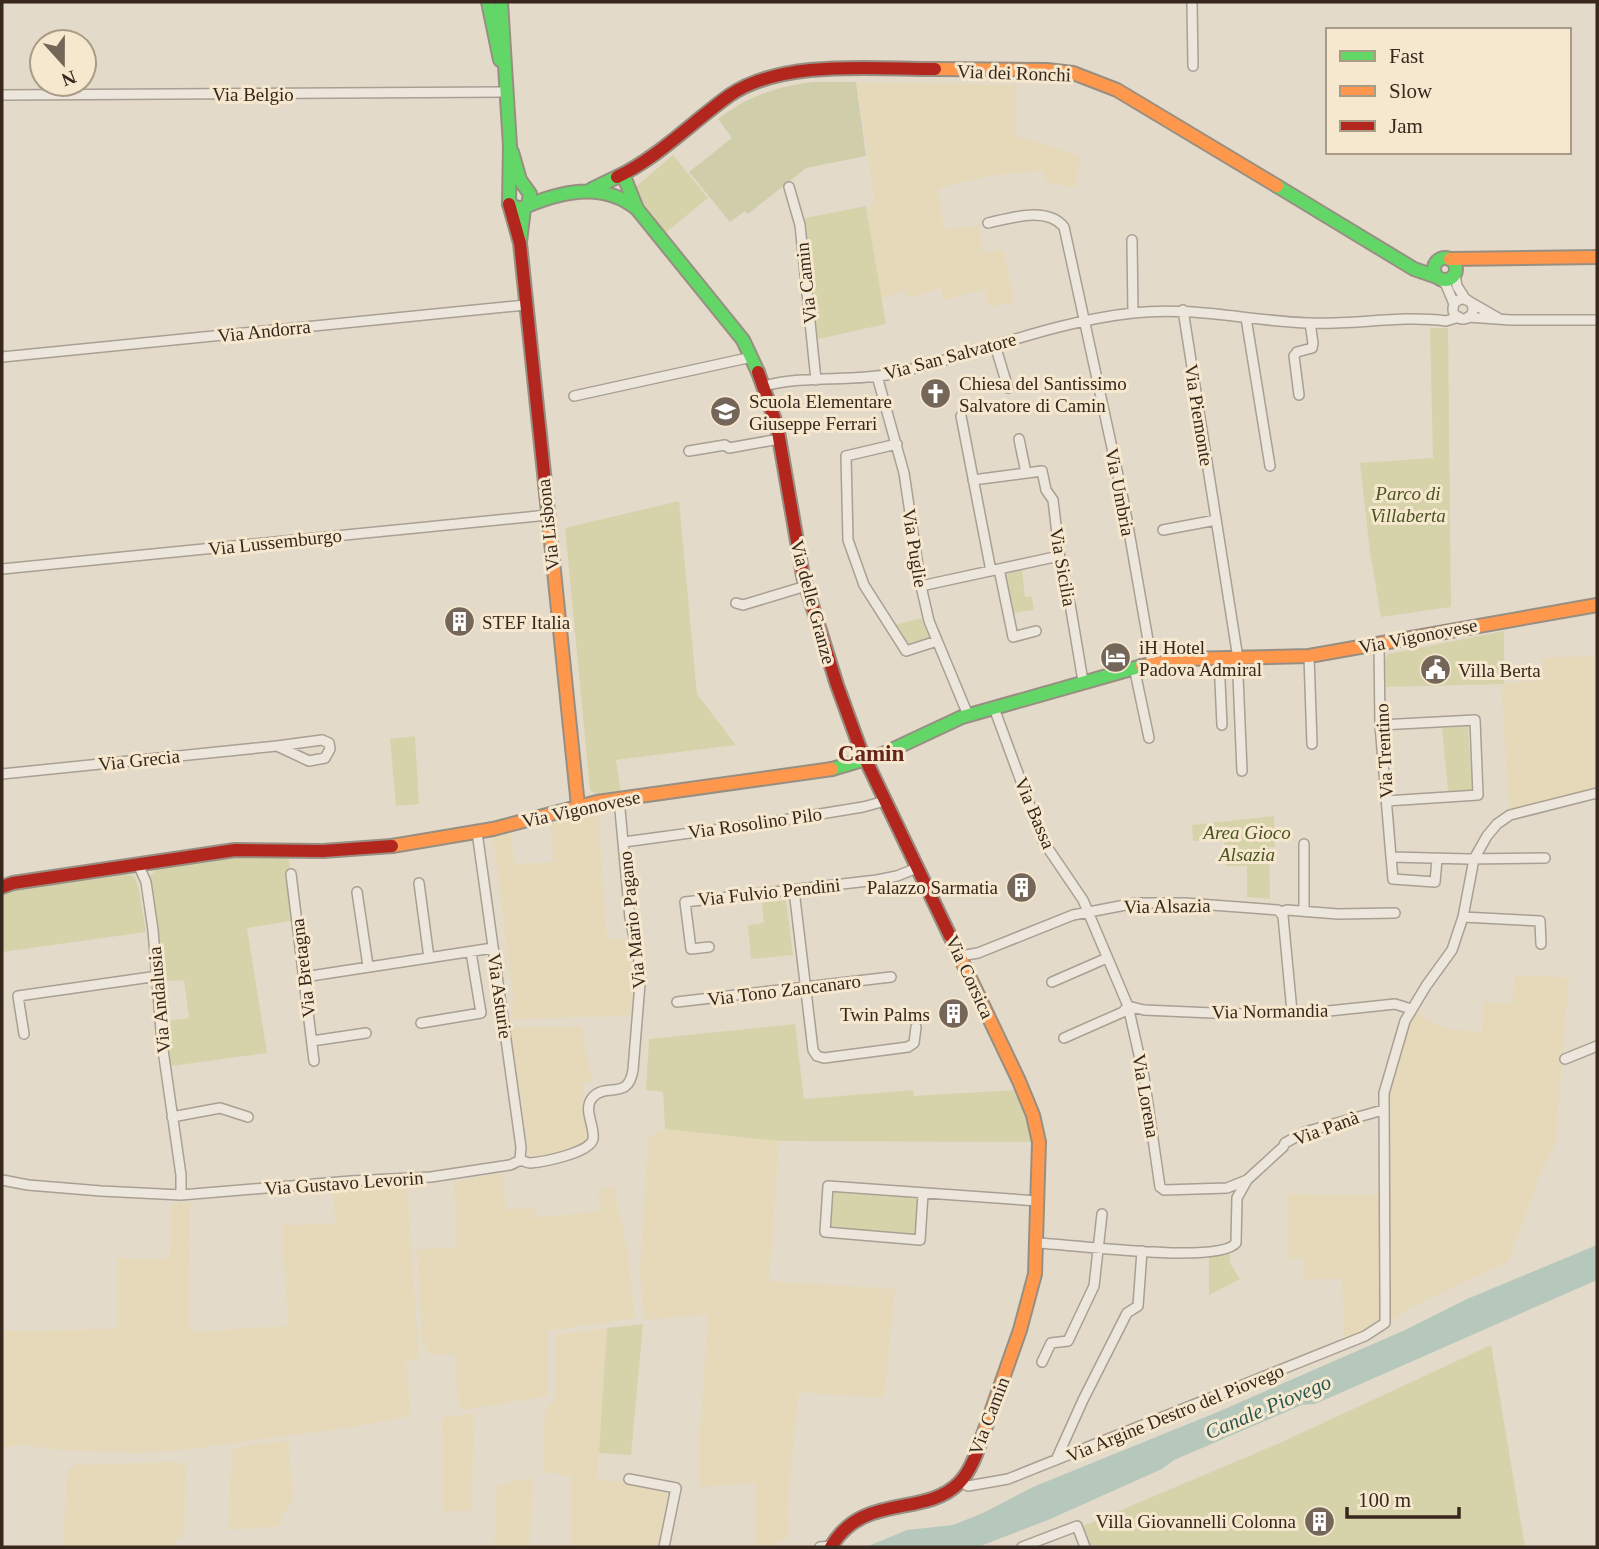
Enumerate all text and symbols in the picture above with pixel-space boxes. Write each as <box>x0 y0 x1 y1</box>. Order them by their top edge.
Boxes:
north arrow <box>28 28 98 98</box>
legend <box>1326 28 1571 154</box>
text: Fast <box>1389 44 1424 68</box>
street label: Via dei Ronchi <box>957 61 1071 85</box>
text: N <box>58 66 79 91</box>
text: Slow <box>1389 79 1433 103</box>
street label: Via Belgio <box>212 84 294 105</box>
text: Jam <box>1389 114 1423 138</box>
street label: Via Camin <box>791 241 821 325</box>
street label: Via Andorra <box>217 316 312 346</box>
street label: Via San Salvatore <box>882 328 1018 384</box>
street label: Via Piemonte <box>1181 363 1217 467</box>
place label: Chiesa del Santissimo Salvatore di Camin <box>959 373 1127 416</box>
church icon: Chiesa del Santissimo Salvatore di Camin <box>919 377 953 411</box>
place label: Scuola Elementare Giuseppe Ferrari <box>749 391 892 434</box>
school or university icon: Scuola Elementare Giuseppe Ferrari <box>709 395 743 429</box>
street label: Via Umbria <box>1101 446 1139 538</box>
street label: Via Lisbona <box>533 477 563 572</box>
park label: Parco di Villaberta <box>1370 483 1446 526</box>
street label: Via Puglie <box>898 507 932 589</box>
street label: Via Lussemburgo <box>207 525 343 559</box>
street label: Via Sicilia <box>1046 526 1080 609</box>
street label: Via delle Granze <box>786 538 840 666</box>
building icon: STEF Italia <box>442 605 476 639</box>
place label: STEF Italia <box>482 612 571 633</box>
street label: Via Vigonovese <box>1357 614 1479 658</box>
place label: iH Hotel Padova Admiral <box>1139 637 1262 680</box>
hotel icon: iH Hotel Padova Admiral <box>1099 641 1133 675</box>
public building icon: Villa Berta <box>1418 653 1452 687</box>
place label: Villa Berta <box>1458 660 1541 681</box>
street label: Via Trentino <box>1371 703 1397 799</box>
district label: Camin <box>838 741 904 766</box>
street label: Via Grecia <box>97 745 181 775</box>
street label: Via Bassa <box>1011 774 1060 852</box>
street label: Via Vigonovese <box>520 786 642 832</box>
street label: Via Rosolino Pilo <box>687 803 823 843</box>
park label: Area Gioco Alsazia <box>1201 822 1291 865</box>
street label: Via Mario Pagano <box>614 850 650 990</box>
building icon: Palazzo Sarmatia <box>1004 870 1038 904</box>
street label: Via Fulvio Pendini <box>697 874 841 910</box>
place label: Palazzo Sarmatia <box>867 877 999 898</box>
street label: Via Alsazia <box>1123 895 1211 917</box>
street label: Via Bretagna <box>286 917 319 1019</box>
street label: Via Corsica <box>942 932 999 1022</box>
street label: Via Andalusia <box>144 945 174 1054</box>
street label: Via Asturie <box>484 952 516 1040</box>
street label: Via Tono Zancanaro <box>706 970 862 1010</box>
building icon: Twin Palms <box>936 997 970 1031</box>
street label: Via Normandia <box>1212 999 1329 1023</box>
place label: Twin Palms <box>840 1004 930 1025</box>
street label: Via Lorena <box>1128 1052 1164 1140</box>
street label: Via Panà <box>1290 1106 1362 1149</box>
street label: Via Gustavo Levorin <box>264 1167 425 1199</box>
street label: Via Argine Destro del Piovego <box>1063 1360 1287 1466</box>
water label: Canale Piovego <box>1201 1370 1335 1444</box>
street label: Via Camin <box>965 1374 1014 1458</box>
scale bar <box>1347 1476 1459 1520</box>
text: 100 m <box>1358 1488 1411 1512</box>
building icon: Villa Giovannelli Colonna <box>1302 1504 1336 1538</box>
place label: Villa Giovannelli Colonna <box>1096 1511 1297 1532</box>

